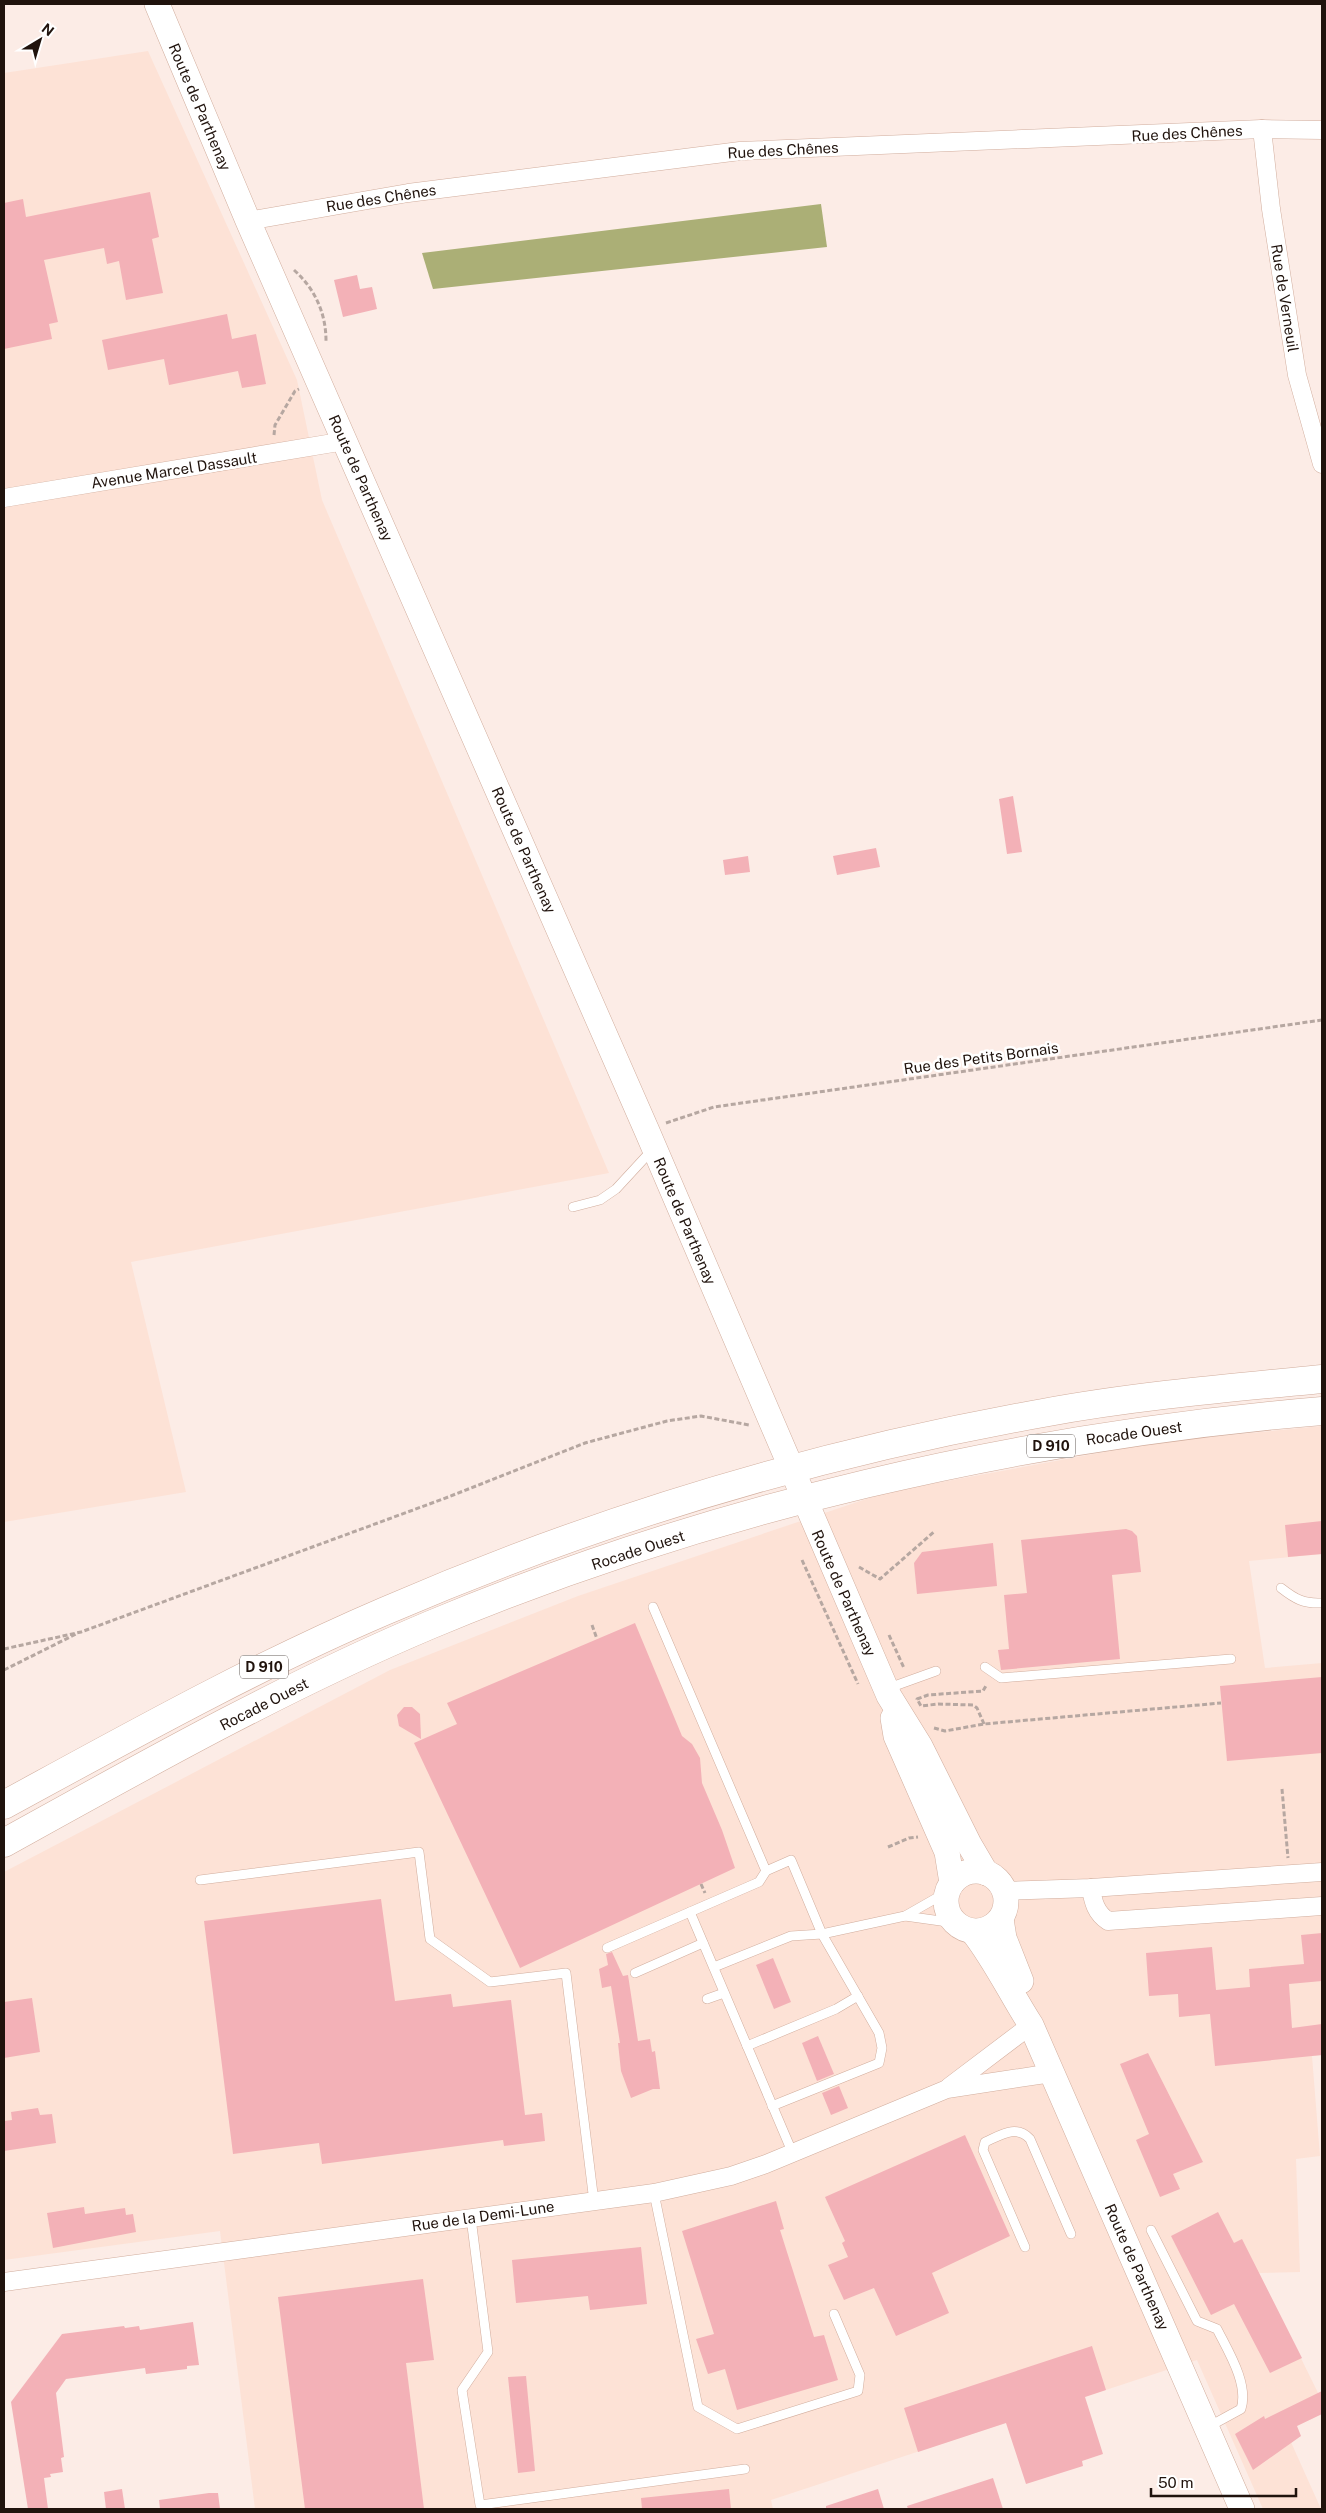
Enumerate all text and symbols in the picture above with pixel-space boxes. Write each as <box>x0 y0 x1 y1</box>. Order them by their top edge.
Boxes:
north arrow <box>15 15 65 65</box>
text: N <box>39 20 57 39</box>
street label: Route de Parthenay <box>165 41 235 173</box>
street label: Rue des Chênes <box>1131 122 1243 144</box>
street label: Rue des Chênes <box>727 139 839 161</box>
street label: Rue des Chênes <box>325 181 437 215</box>
street label: Rue de Verneuil <box>1268 243 1302 353</box>
street label: Route de Parthenay <box>325 412 397 544</box>
street label: Avenue Marcel Dassault <box>90 448 258 492</box>
street label: Route de Parthenay <box>488 784 560 916</box>
street label: Rue des Petits Bornais <box>903 1039 1059 1077</box>
street label: Route de Parthenay <box>650 1155 720 1287</box>
street label: Rocade Ouest <box>1085 1418 1183 1448</box>
road number: D 910 <box>1027 1434 1075 1458</box>
street label: Rocade Ouest <box>589 1527 687 1573</box>
street label: Route de Parthenay <box>808 1527 880 1659</box>
road number: D 910 <box>240 1655 288 1678</box>
street label: Rocade Ouest <box>217 1674 311 1734</box>
street label: Rue de la Demi-Lune <box>411 2198 555 2234</box>
street label: Route de Parthenay <box>1101 2201 1173 2333</box>
scale bar <box>1151 2466 1296 2498</box>
text: 50 m <box>1158 2474 1193 2491</box>

